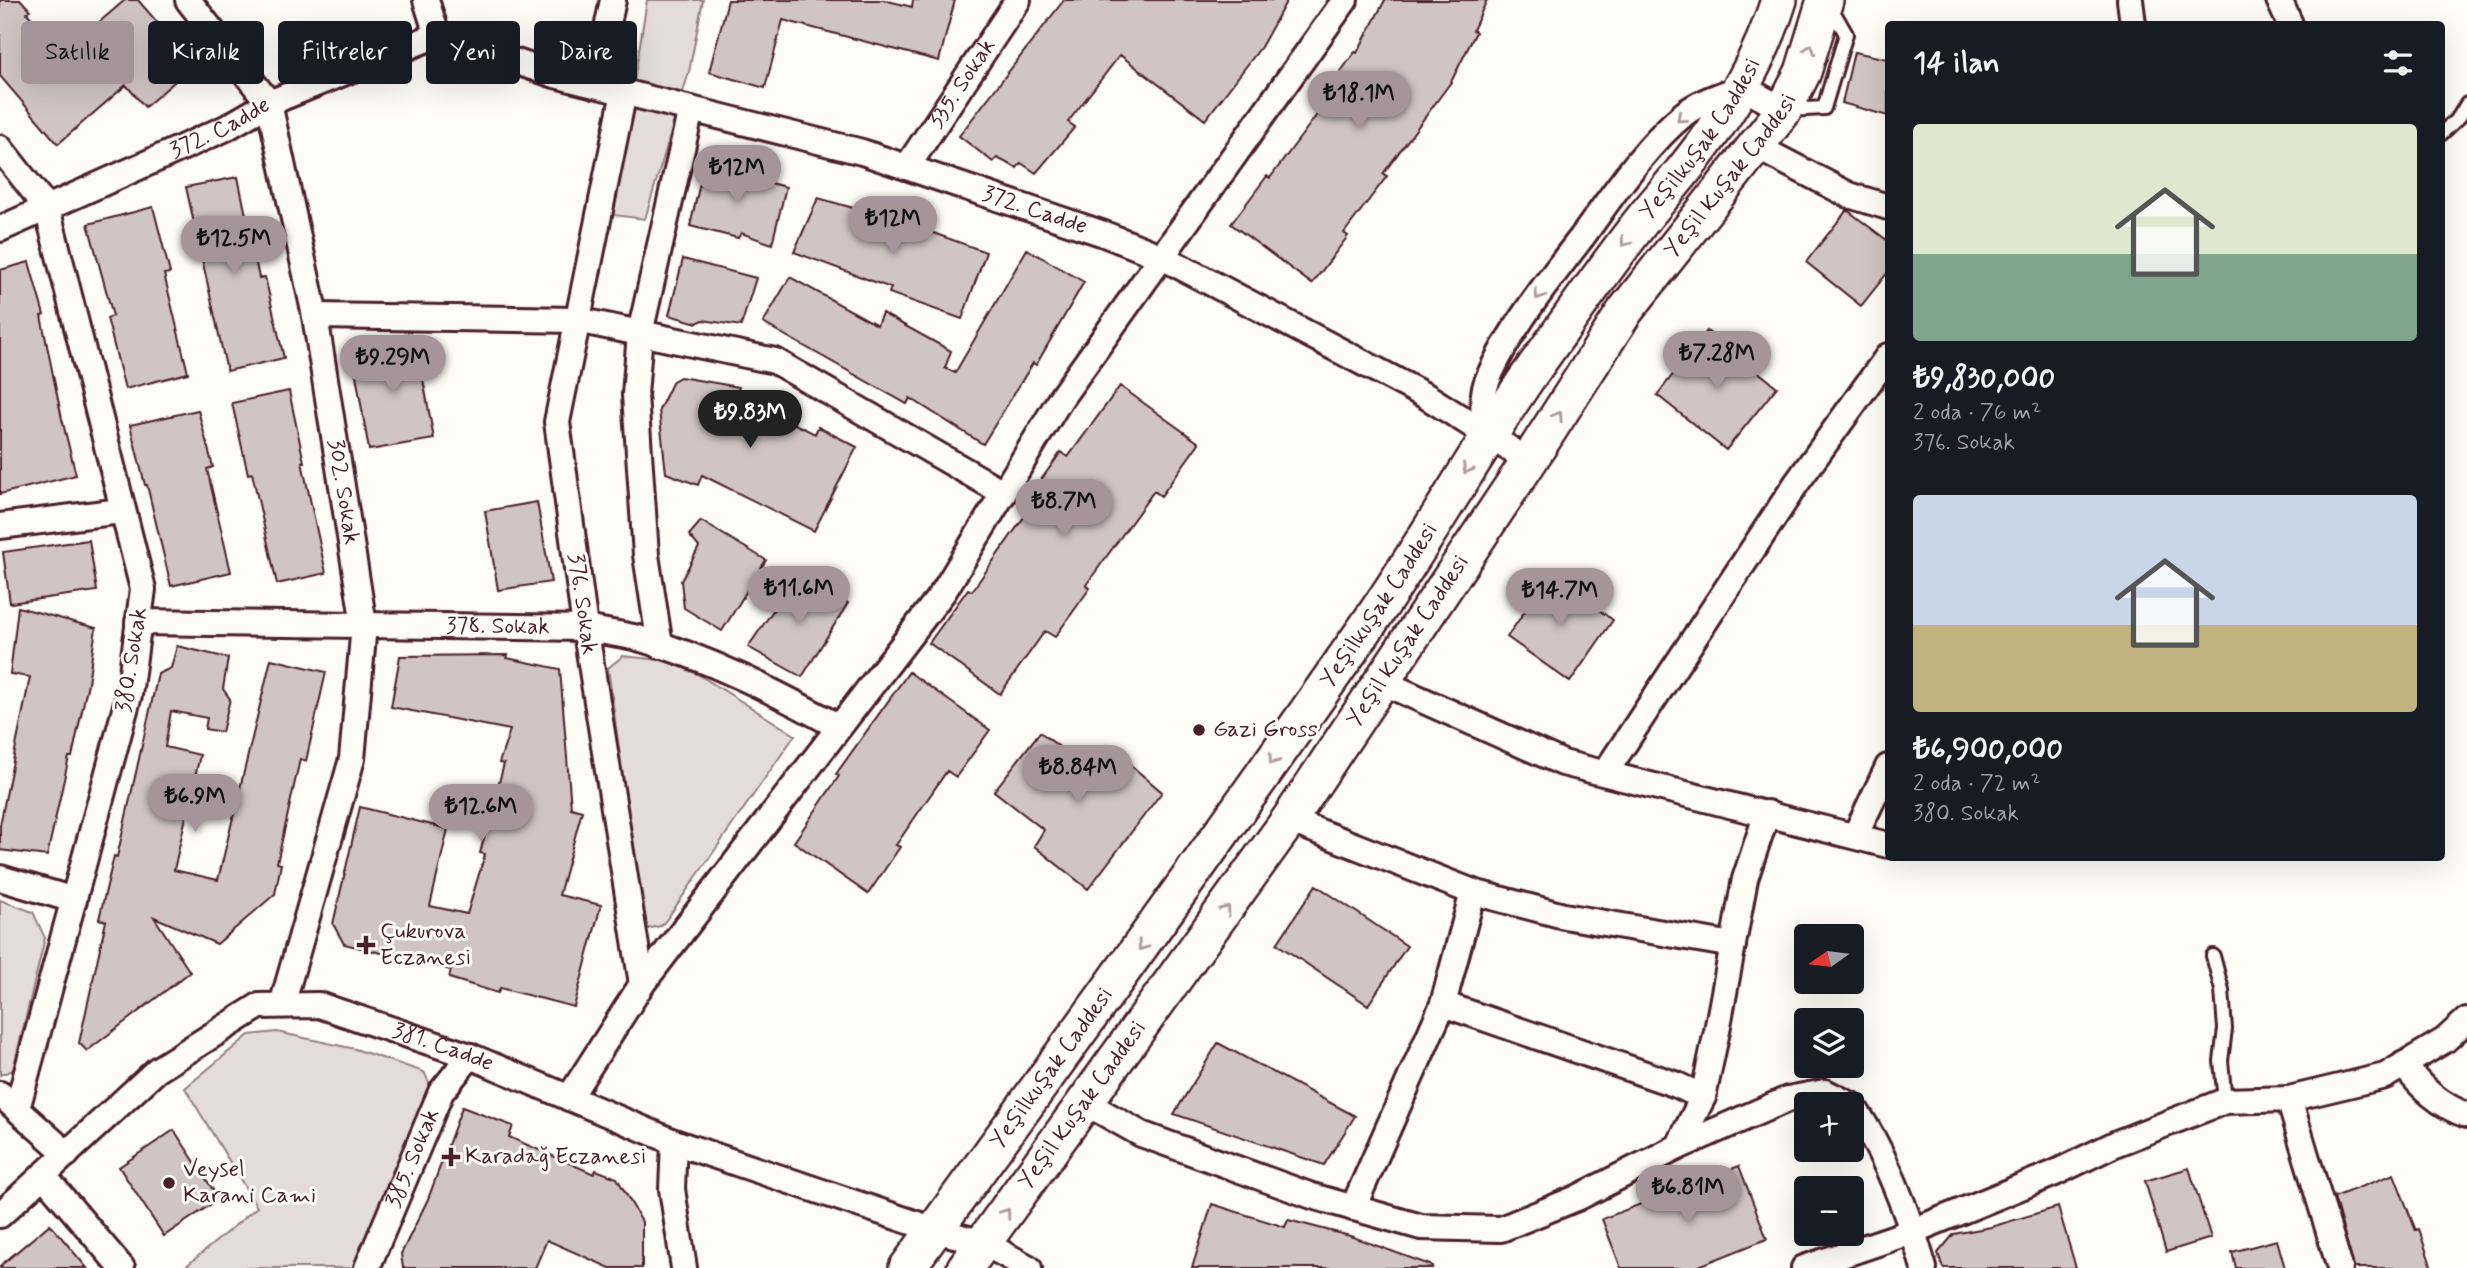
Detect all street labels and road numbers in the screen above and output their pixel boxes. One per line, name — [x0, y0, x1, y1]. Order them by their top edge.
street label: 335. Sokak — [922, 33, 1003, 135]
street label: Yeşilkuşak Caddesi — [1633, 53, 1769, 226]
street label: Yeşil Kuşak Caddesi — [1658, 88, 1805, 264]
street label: 372. Cadde — [165, 90, 276, 166]
street label: 372. Cadde — [978, 179, 1091, 242]
street label: 302. Sokak — [320, 437, 366, 547]
street label: Yeşilkuşak Caddesi — [1313, 517, 1446, 694]
street label: Yeşil Kuşak Caddesi — [1340, 549, 1477, 733]
street label: 376. Sokak — [560, 551, 604, 657]
street label: 380. Sokak — [109, 605, 155, 715]
street label: 378. Sokak — [446, 611, 550, 643]
street label: Yeşilkuşak Caddesi — [984, 981, 1121, 1155]
street label: Yeşil Kuşak Caddesi — [1012, 1015, 1154, 1196]
street label: 381. Cadde — [388, 1016, 498, 1079]
street label: 385. Sokak — [379, 1104, 447, 1213]

